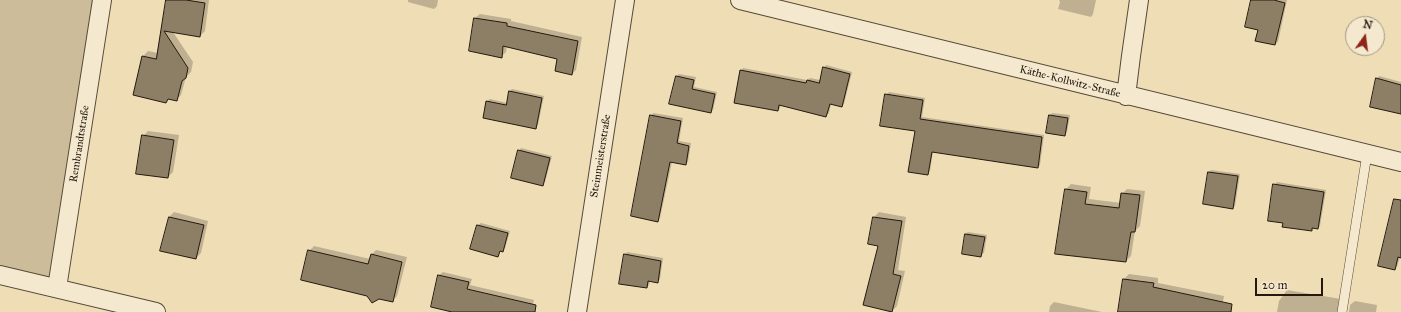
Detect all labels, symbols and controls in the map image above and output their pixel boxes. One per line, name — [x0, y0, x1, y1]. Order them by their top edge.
north arrow — [1345, 16, 1385, 56]
text: N — [1362, 17, 1374, 32]
street label: Käthe-Kollwitz-Straße — [1018, 63, 1122, 101]
street label: Rembrandtstraße — [67, 105, 93, 183]
street label: Steinmeisterstraße — [588, 113, 614, 199]
scale bar — [1257, 270, 1325, 296]
text: 20 m — [1262, 278, 1288, 292]

